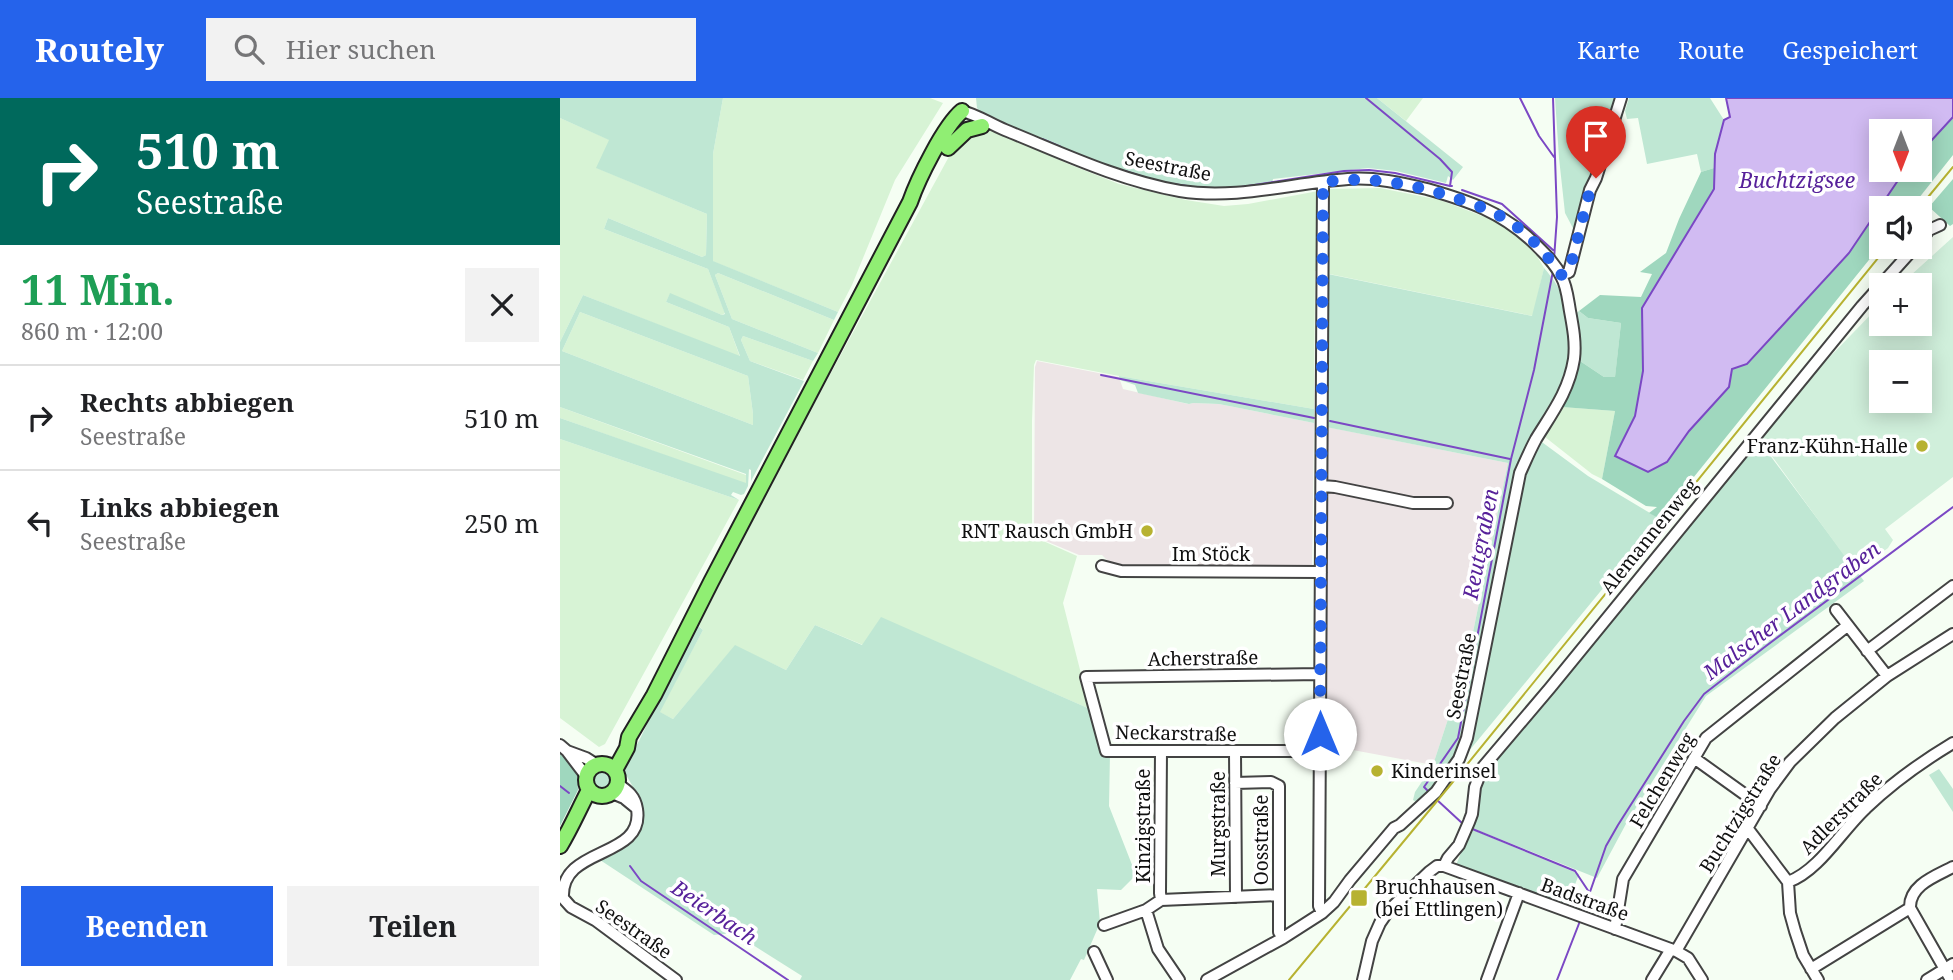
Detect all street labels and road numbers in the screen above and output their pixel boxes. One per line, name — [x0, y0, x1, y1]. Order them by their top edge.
street label: Seestraße — [1122, 145, 1214, 187]
street label: Alemannenweg — [1594, 473, 1704, 599]
street label: Im Stöck — [1172, 541, 1251, 567]
street label: Seestraße — [1440, 630, 1482, 722]
street label: Acherstraße — [1148, 644, 1258, 672]
street label: Neckarstraße — [1115, 719, 1237, 747]
street label: Felchenweg — [1623, 727, 1701, 833]
street label: Buchtzigstraße — [1693, 749, 1787, 877]
street label: Adlerstraße — [1794, 766, 1888, 860]
street label: Kinzigstraße — [1130, 769, 1156, 883]
street label: Murgstraße — [1205, 771, 1231, 877]
street label: Oosstraße — [1248, 795, 1274, 885]
street label: Badstraße — [1537, 871, 1633, 927]
street label: Seestraße — [591, 893, 677, 965]

